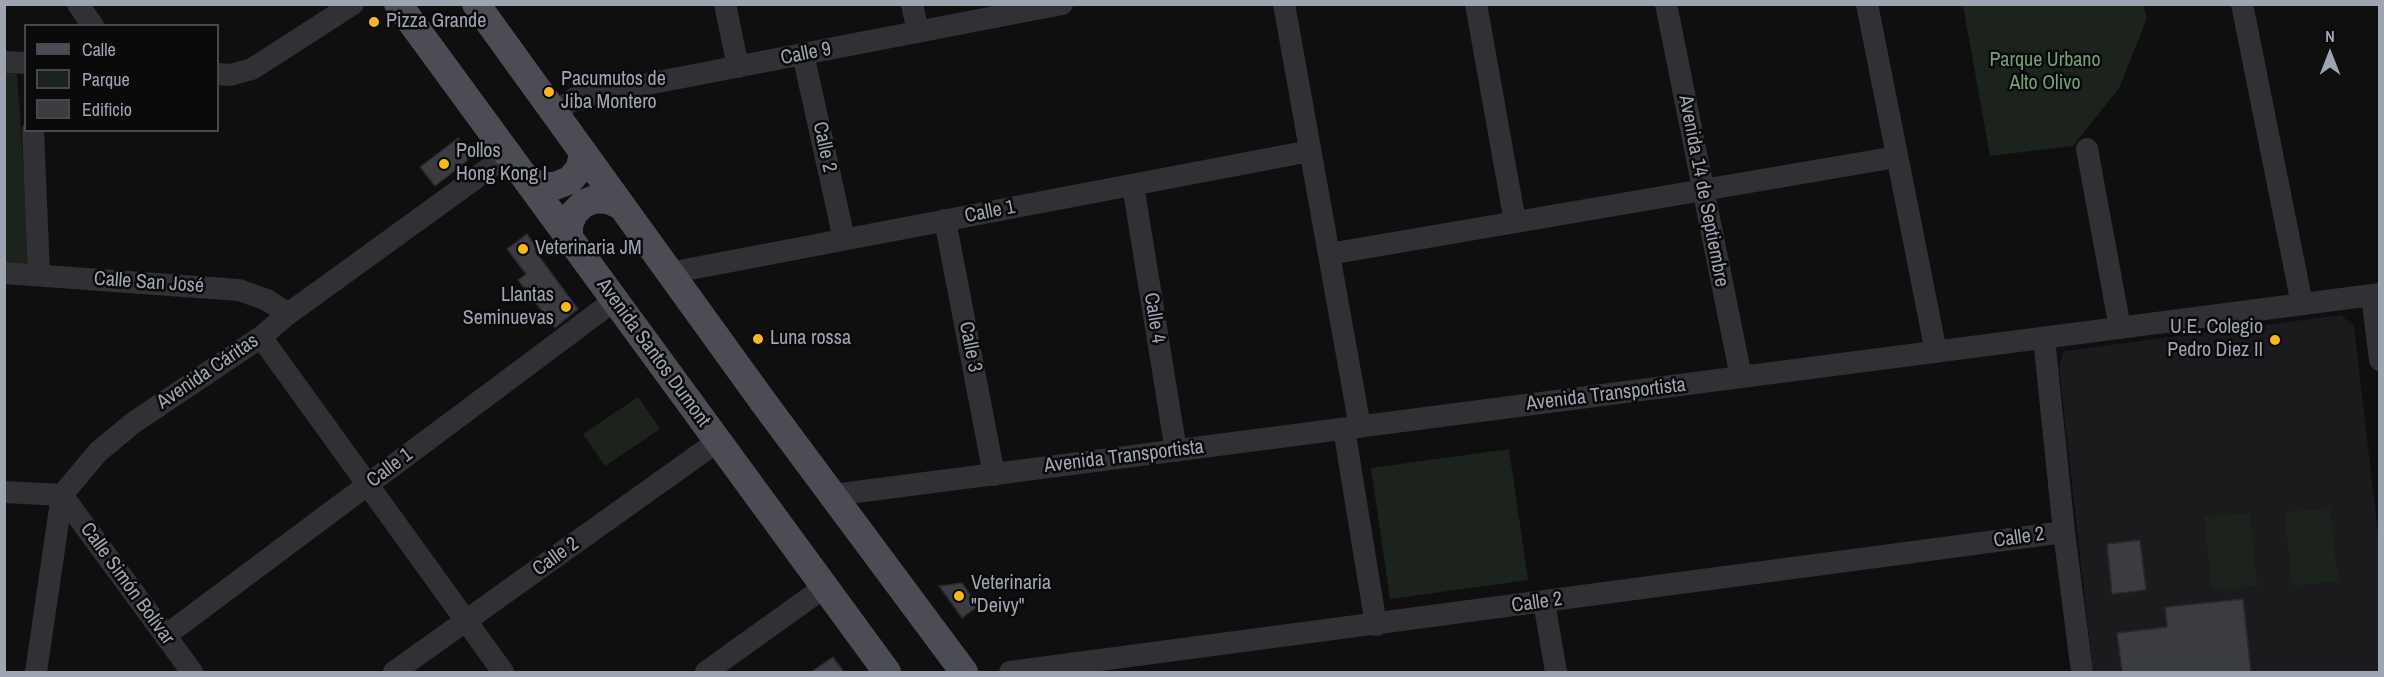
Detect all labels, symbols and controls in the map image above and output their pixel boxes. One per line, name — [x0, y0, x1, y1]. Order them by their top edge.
place label: Pizza Grande — [386, 10, 486, 34]
marker: Pizza Grande — [367, 15, 381, 29]
legend — [24, 24, 219, 132]
north arrow — [2300, 24, 2360, 84]
text: N — [2325, 25, 2335, 47]
text: Calle — [82, 37, 116, 62]
street label: Calle 9 — [779, 37, 833, 71]
park label: Parque Urbano Alto Olivo — [1989, 49, 2101, 96]
text: Parque — [82, 67, 130, 92]
place label: Pacumutos de Jiba Montero — [561, 68, 666, 115]
marker: Pacumutos de Jiba Montero — [542, 85, 556, 99]
street label: Avenida 14 de Septiembre — [1673, 93, 1733, 289]
text: Edificio — [82, 97, 132, 122]
street label: Calle 2 — [807, 120, 841, 174]
place label: Pollos Hong Kong I — [456, 140, 547, 187]
marker: Pollos Hong Kong I — [437, 157, 451, 171]
street label: Calle 1 — [963, 195, 1017, 229]
place label: Veterinaria JM — [535, 237, 642, 261]
marker: Veterinaria JM — [516, 242, 530, 256]
street label: Calle San José — [93, 267, 205, 299]
street label: Avenida Santos Dumont — [591, 274, 715, 432]
place label: Llantas Seminuevas — [463, 284, 554, 331]
street label: Calle 4 — [1138, 291, 1170, 345]
marker: Llantas Seminuevas — [559, 300, 573, 314]
place label: U.E. Colegio Pedro Diez II — [2167, 316, 2263, 363]
street label: Calle 3 — [953, 320, 987, 374]
place label: Luna rossa — [770, 327, 851, 351]
street label: Avenida Cáritas — [153, 329, 263, 415]
marker: Luna rossa — [751, 332, 765, 346]
marker: U.E. Colegio Pedro Diez II — [2268, 333, 2282, 347]
street label: Avenida Transportista — [1525, 373, 1687, 417]
street label: Avenida Transportista — [1043, 435, 1205, 479]
street label: Calle 1 — [362, 443, 418, 493]
street label: Calle Simón Bolívar — [75, 518, 179, 650]
street label: Calle 2 — [1992, 523, 2046, 553]
street label: Calle 2 — [528, 532, 584, 582]
place label: Veterinaria "Deivy" — [971, 572, 1051, 619]
street label: Calle 2 — [1510, 588, 1564, 618]
marker: Veterinaria "Deivy" — [952, 589, 966, 603]

